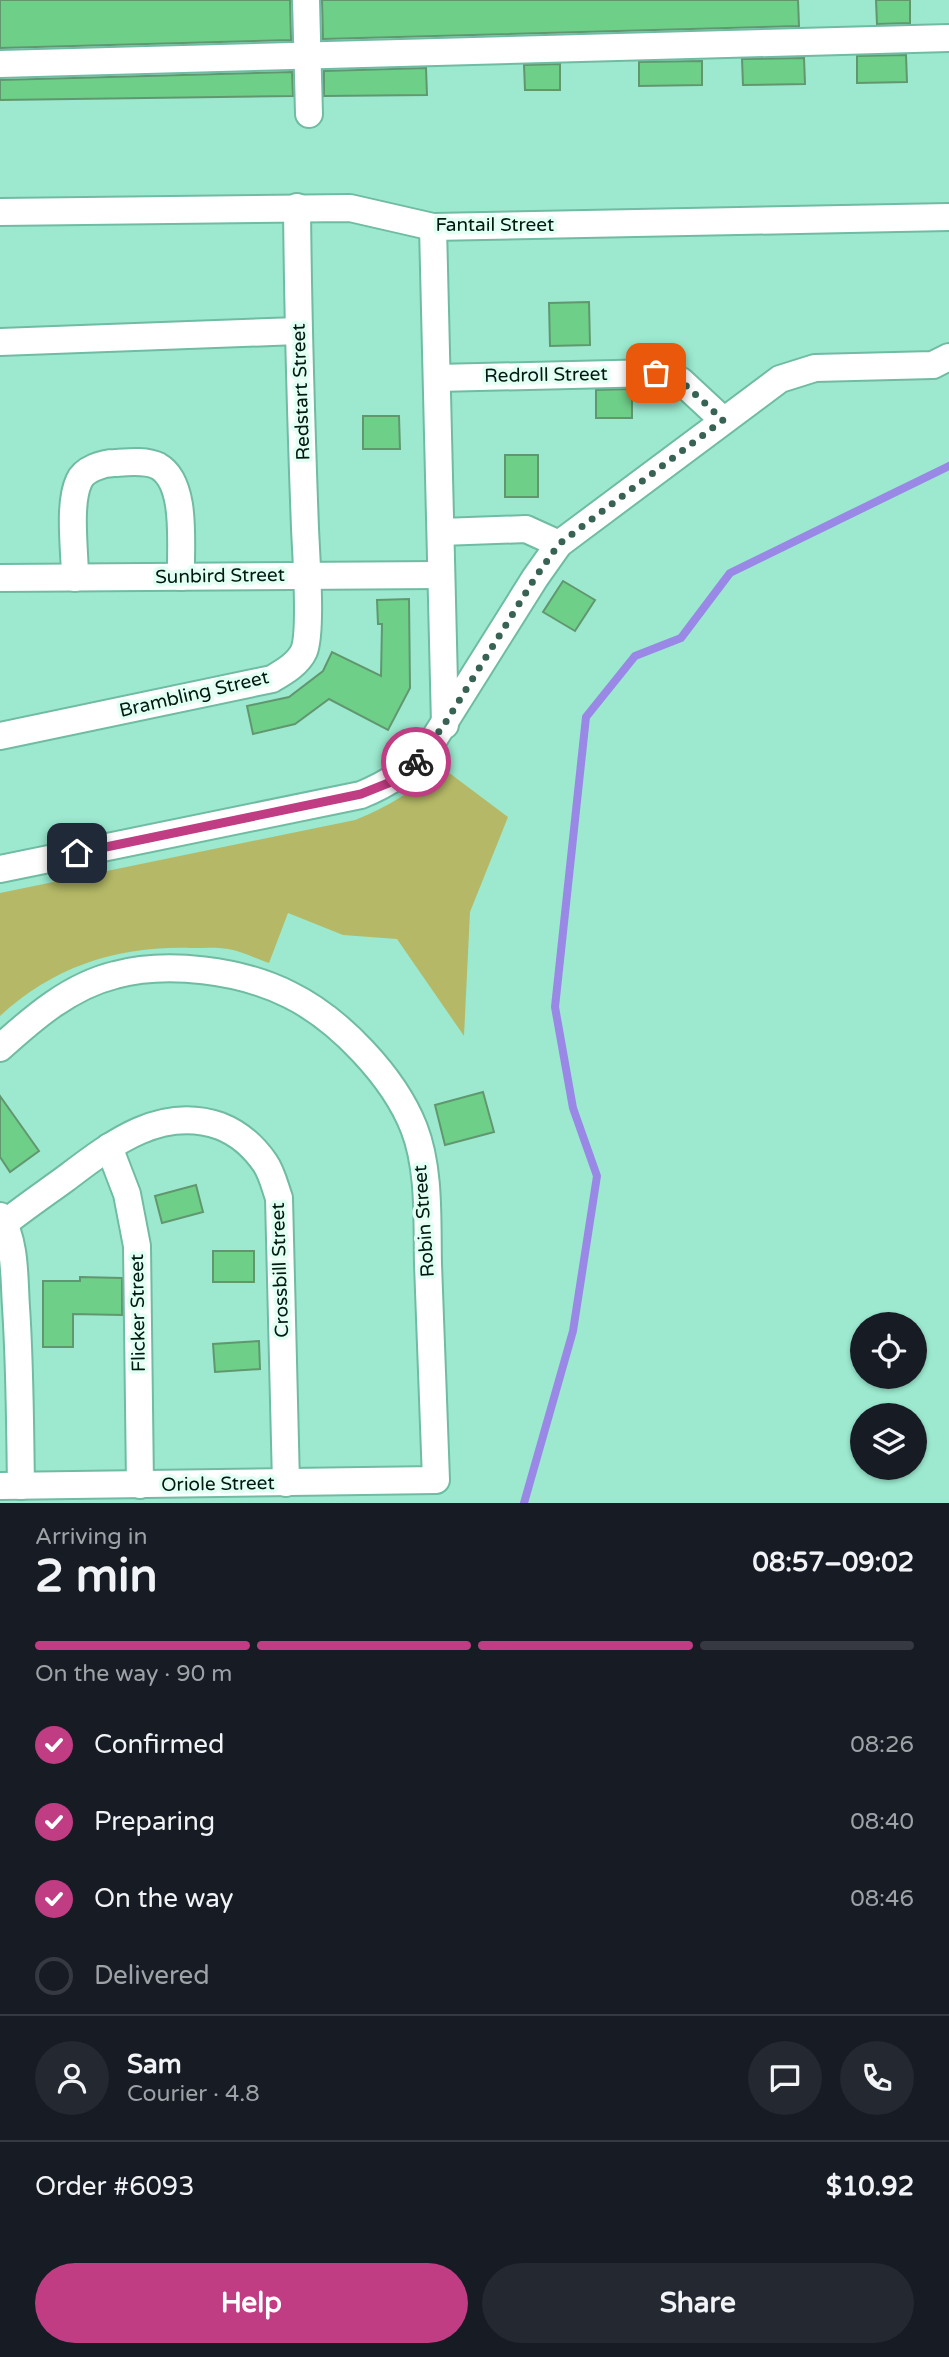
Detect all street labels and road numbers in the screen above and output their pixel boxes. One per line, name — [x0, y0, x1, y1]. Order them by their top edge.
street label: Fantail Street — [436, 214, 554, 236]
street label: Redstart Street — [288, 323, 314, 461]
street label: Redroll Street — [484, 363, 608, 387]
street label: Sunbird Street — [155, 564, 285, 588]
street label: Brambling Street — [117, 666, 271, 722]
street label: Robin Street — [409, 1164, 439, 1278]
street label: Crossbill Street — [267, 1202, 293, 1338]
street label: Flicker Street — [126, 1254, 150, 1372]
street label: Oriole Street — [161, 1472, 275, 1496]

